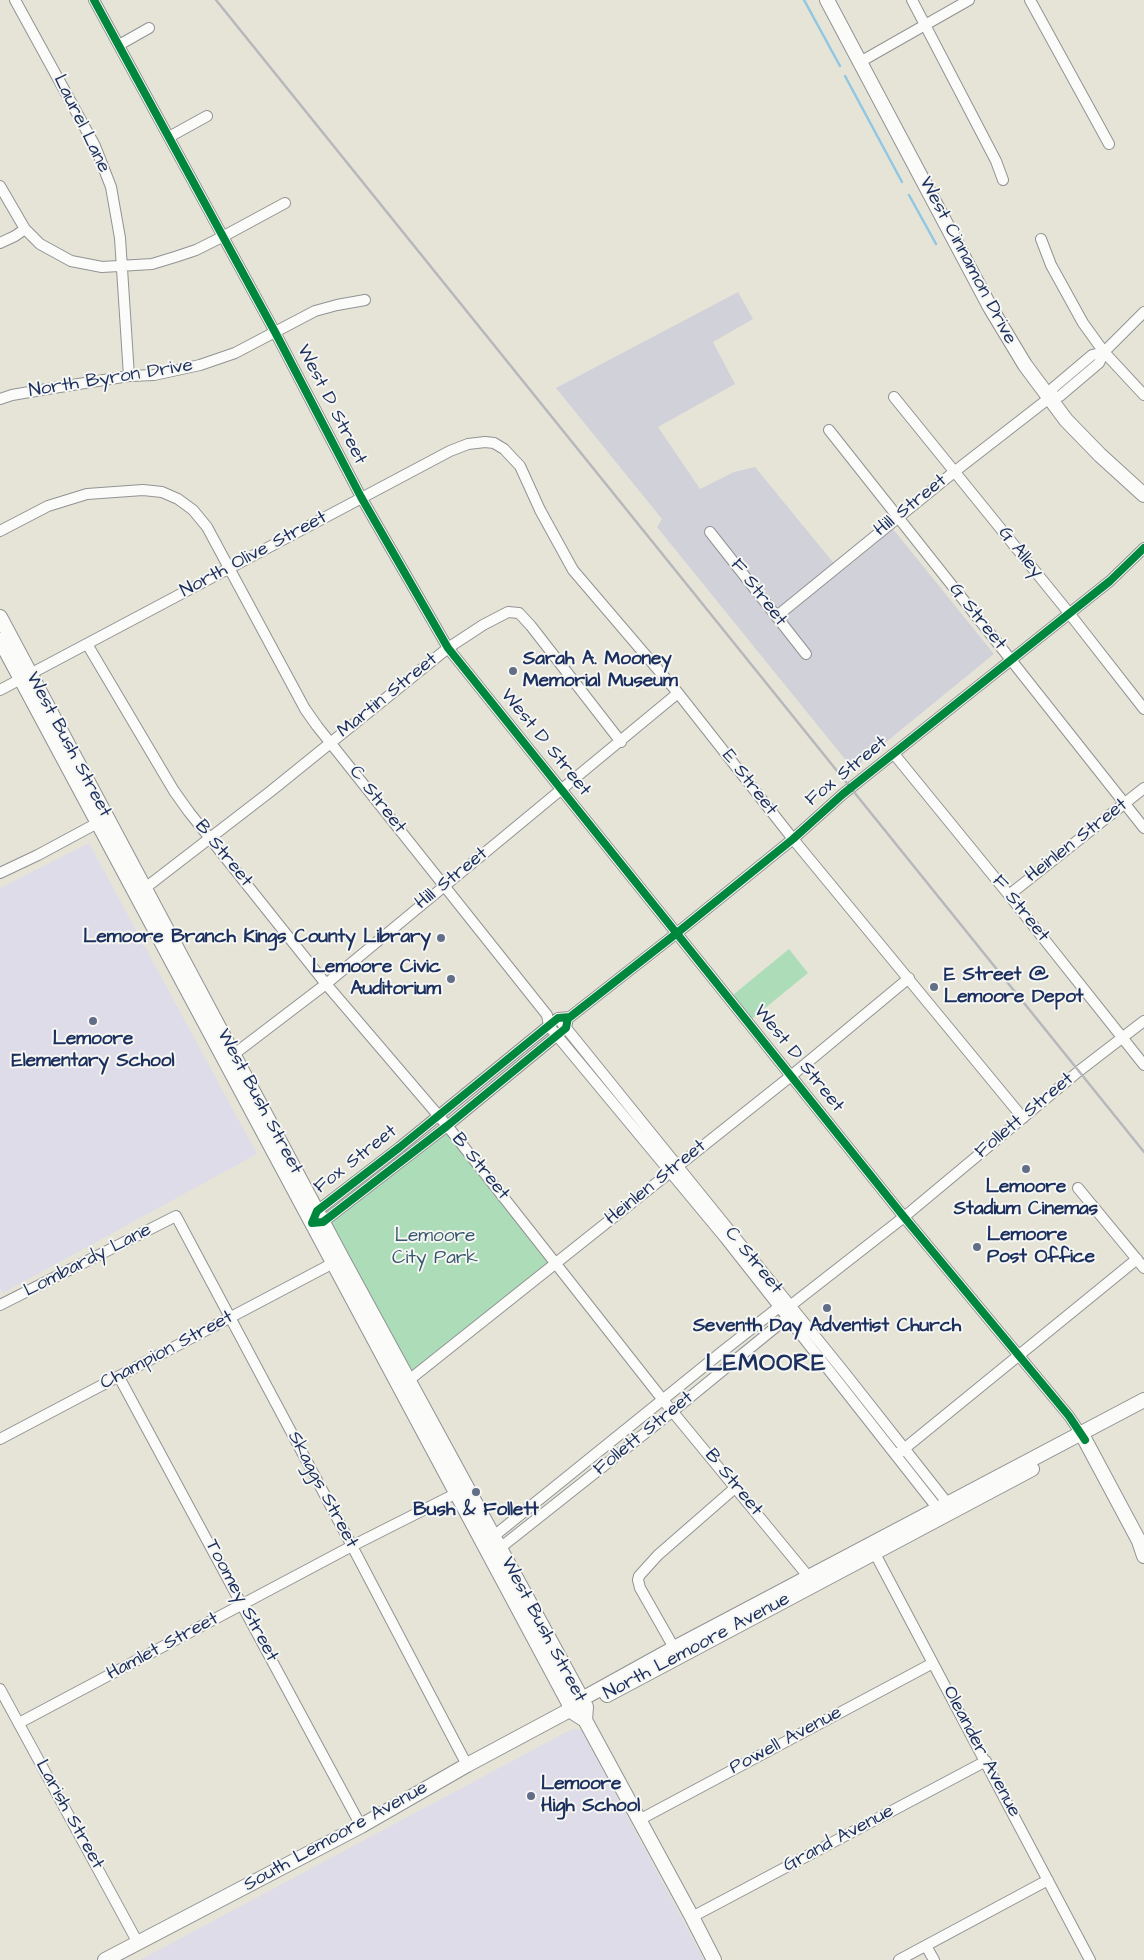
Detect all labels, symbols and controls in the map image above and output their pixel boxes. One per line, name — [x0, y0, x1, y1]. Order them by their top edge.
street label: Laurel Lane — [47, 71, 115, 177]
street label: West Cinnamon Drive — [913, 173, 1021, 349]
street label: West D Street — [291, 341, 371, 469]
street label: North Byron Drive — [27, 355, 195, 403]
street label: Hill Street — [870, 470, 952, 542]
street label: North Olive Street — [177, 507, 331, 603]
street label: G Alley — [992, 523, 1048, 583]
street label: F Street — [725, 555, 791, 631]
street label: G Street — [943, 579, 1011, 655]
street label: Martin Street — [333, 649, 443, 743]
place label: Sarah A. Mooney Memorial Museum — [523, 649, 678, 693]
marker: Sarah A. Mooney Memorial Museum — [507, 665, 519, 677]
street label: West Bush Street — [20, 668, 116, 822]
street label: West D Street — [495, 685, 595, 801]
street label: Fox Street — [801, 732, 893, 812]
street label: E Street — [716, 745, 782, 821]
street label: C Street — [343, 762, 411, 838]
street label: Heinlen Street — [1021, 794, 1133, 888]
street label: B Street — [189, 816, 257, 892]
street label: Hill Street — [411, 843, 493, 915]
street label: F Street — [986, 871, 1054, 947]
place label: Lemoore Branch Kings County Library — [83, 927, 431, 949]
marker: Lemoore Branch Kings County Library — [435, 932, 447, 944]
place label: Lemoore Civic Auditorium — [312, 957, 441, 1001]
place label: E Street @ Lemoore Depot — [944, 965, 1084, 1009]
marker: Lemoore Civic Auditorium — [445, 973, 457, 985]
marker: E Street @ Lemoore Depot — [928, 981, 940, 993]
street label: West D Street — [748, 1001, 848, 1117]
marker: Lemoore Elementary School — [87, 1015, 99, 1027]
street label: West Bush Street — [211, 1025, 307, 1179]
place label: Lemoore Elementary School — [12, 1029, 174, 1073]
street label: Follett Street — [971, 1068, 1079, 1164]
street label: Fox Street — [310, 1121, 402, 1199]
street label: B Street — [446, 1129, 514, 1205]
street label: Heinlen Street — [601, 1135, 711, 1231]
marker: Lemoore Stadium Cinemas — [1020, 1163, 1032, 1175]
place label: Lemoore Stadium Cinemas — [954, 1177, 1098, 1221]
street label: Lombardy Lane — [21, 1219, 155, 1303]
street label: C Street — [719, 1223, 787, 1299]
place label: Lemoore Post Office — [987, 1225, 1095, 1269]
park label: Lemoore City Park — [392, 1226, 478, 1270]
marker: Lemoore Post Office — [971, 1241, 983, 1253]
marker: Seventh Day Adventist Church — [821, 1302, 833, 1314]
street label: Champion Street — [97, 1306, 237, 1396]
place label: Seventh Day Adventist Church — [693, 1316, 961, 1338]
district label: LEMOORE — [705, 1351, 827, 1379]
street label: Follett Street — [590, 1387, 698, 1481]
street label: Skaggs Street — [282, 1428, 362, 1552]
street label: B Street — [699, 1445, 767, 1521]
marker: Bush & Follett — [470, 1486, 482, 1498]
place label: Bush & Follett — [413, 1500, 539, 1522]
street label: Toomey Street — [199, 1536, 283, 1666]
street label: West Bush Street — [495, 1553, 591, 1707]
street label: North Lemoore Avenue — [600, 1588, 794, 1706]
street label: Hamlet Street — [103, 1608, 223, 1686]
street label: Oleander Avenue — [937, 1683, 1025, 1821]
street label: Powell Avenue — [726, 1702, 846, 1780]
street label: Larish Street — [30, 1756, 108, 1874]
place label: Lemoore High School — [541, 1774, 640, 1818]
street label: South Lemoore Avenue — [240, 1777, 432, 1897]
marker: Lemoore High School — [525, 1790, 537, 1802]
street label: Grand Avenue — [780, 1800, 898, 1878]

